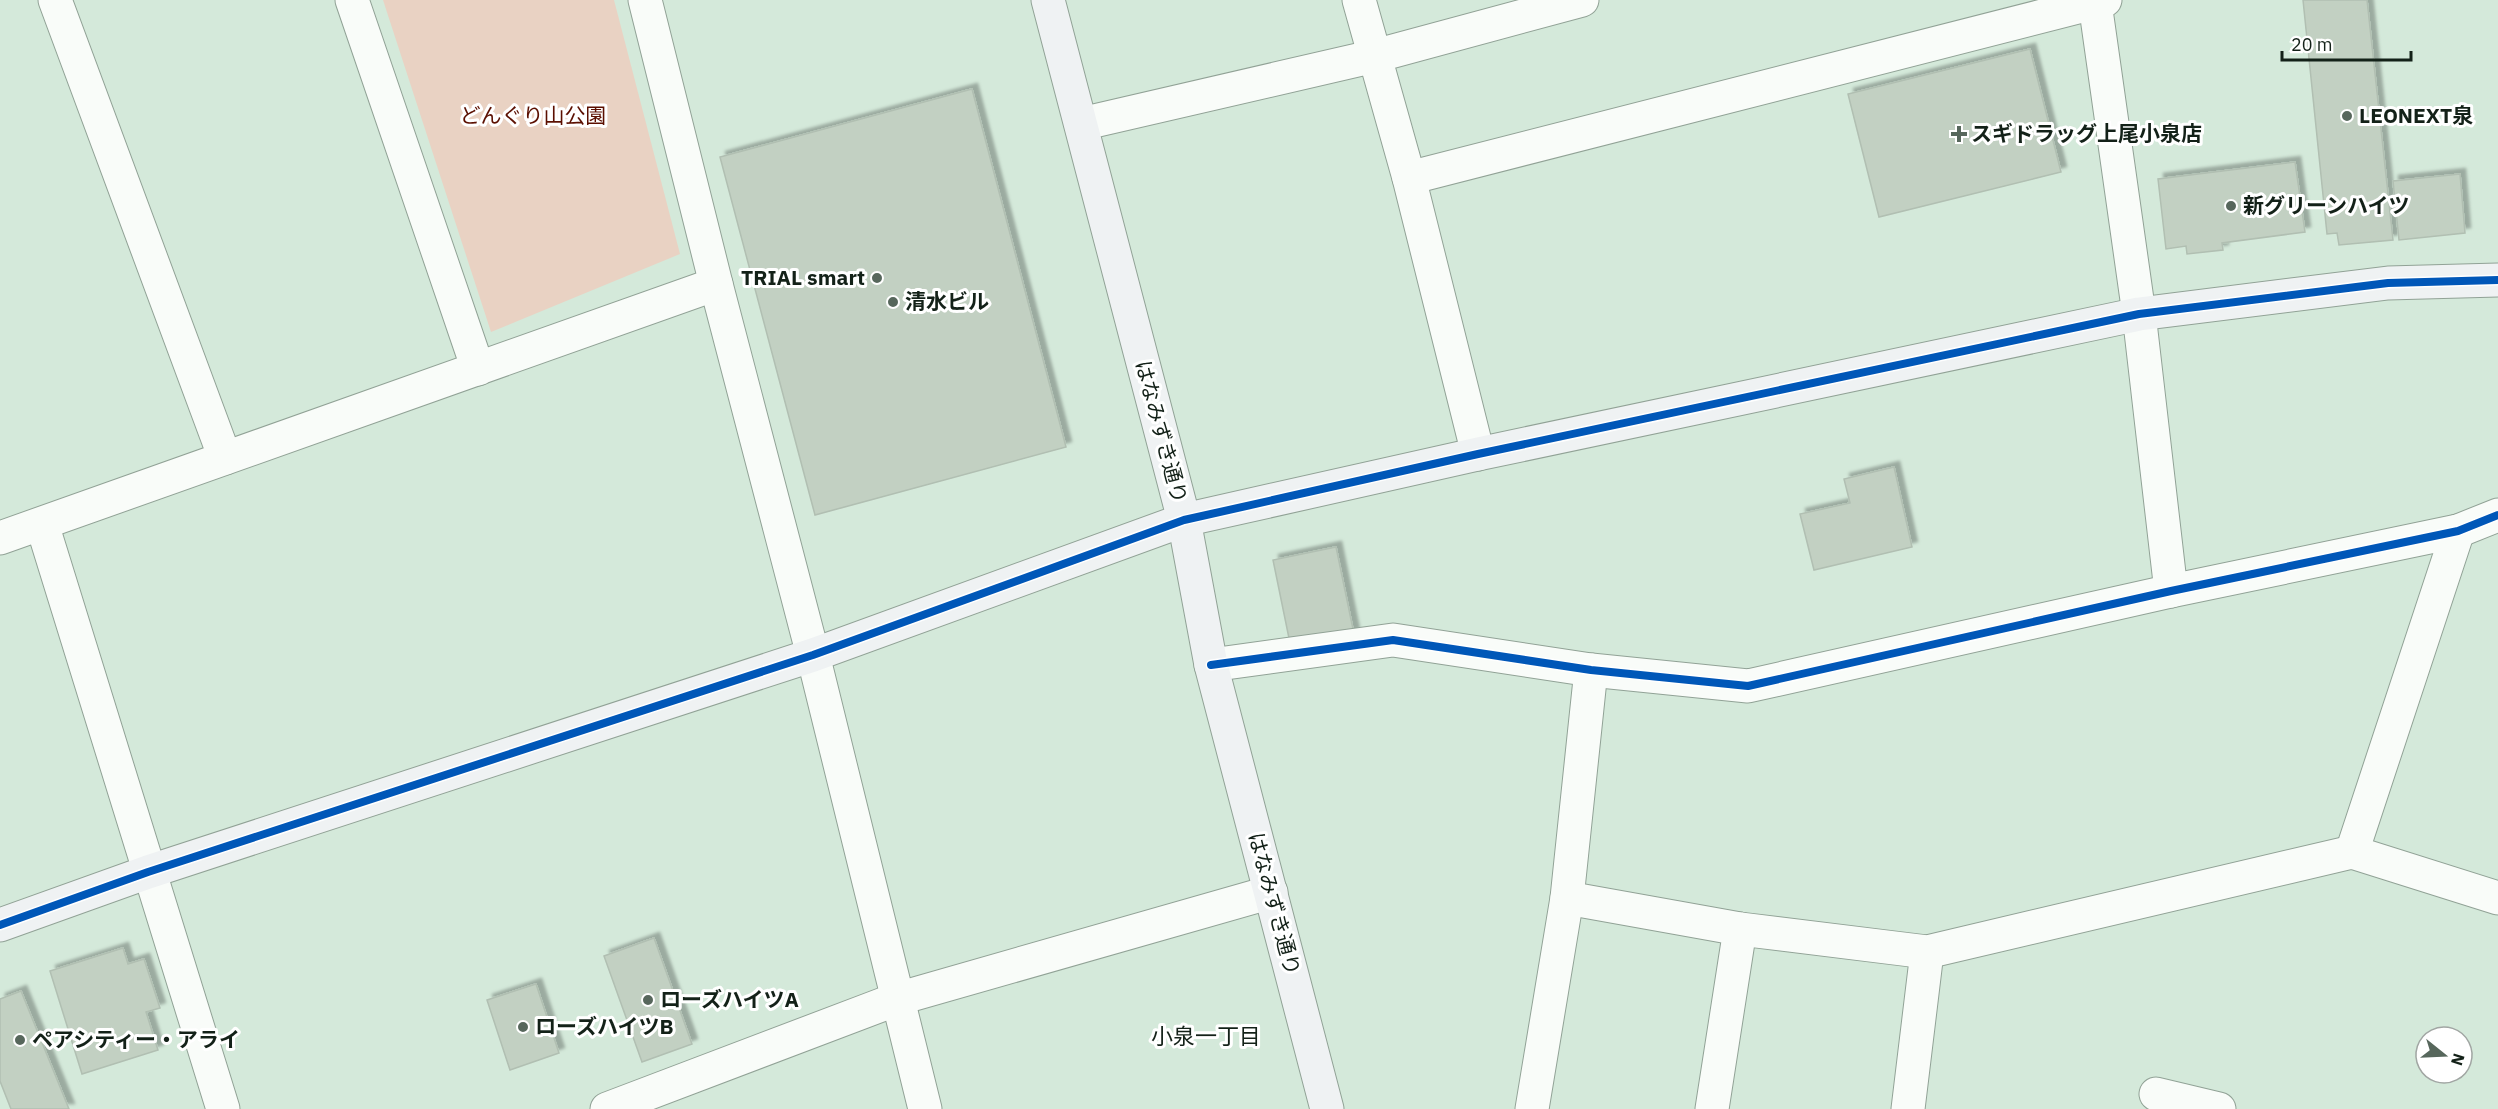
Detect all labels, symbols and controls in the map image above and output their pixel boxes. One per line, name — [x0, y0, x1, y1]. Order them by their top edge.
scale bar — [2282, 24, 2411, 62]
text: 20 m — [2291, 33, 2333, 56]
park label: どんぐり山公園 — [460, 101, 607, 129]
place label: LEONEXT泉 — [2359, 101, 2473, 129]
marker: LEONEXT泉 — [2340, 109, 2354, 123]
place label: スギドラッグ上尾小泉店 — [1971, 119, 2202, 147]
marker: スギドラッグ上尾小泉店 — [1952, 127, 1966, 141]
place label: 新グリーンハイツ — [2243, 191, 2410, 219]
marker: 新グリーンハイツ — [2224, 199, 2238, 213]
place label: TRIAL smart — [741, 263, 865, 291]
marker: TRIAL smart — [870, 271, 884, 285]
place label: 清水ビル — [905, 287, 989, 315]
marker: 清水ビル — [886, 295, 900, 309]
street label: はなみずき通り — [1129, 357, 1195, 506]
street label: はなみずき通り — [1242, 829, 1308, 978]
place label: ローズハイツA — [660, 985, 799, 1013]
marker: ローズハイツA — [641, 993, 655, 1007]
place label: ローズハイツB — [535, 1012, 674, 1040]
marker: ローズハイツB — [516, 1020, 530, 1034]
district label: 小泉一丁目 — [1151, 1021, 1261, 1050]
place label: ペアシティー・アライ — [32, 1025, 240, 1053]
north arrow — [2414, 1025, 2474, 1085]
marker: ペアシティー・アライ — [13, 1033, 27, 1047]
text: N — [2447, 1051, 2470, 1068]

